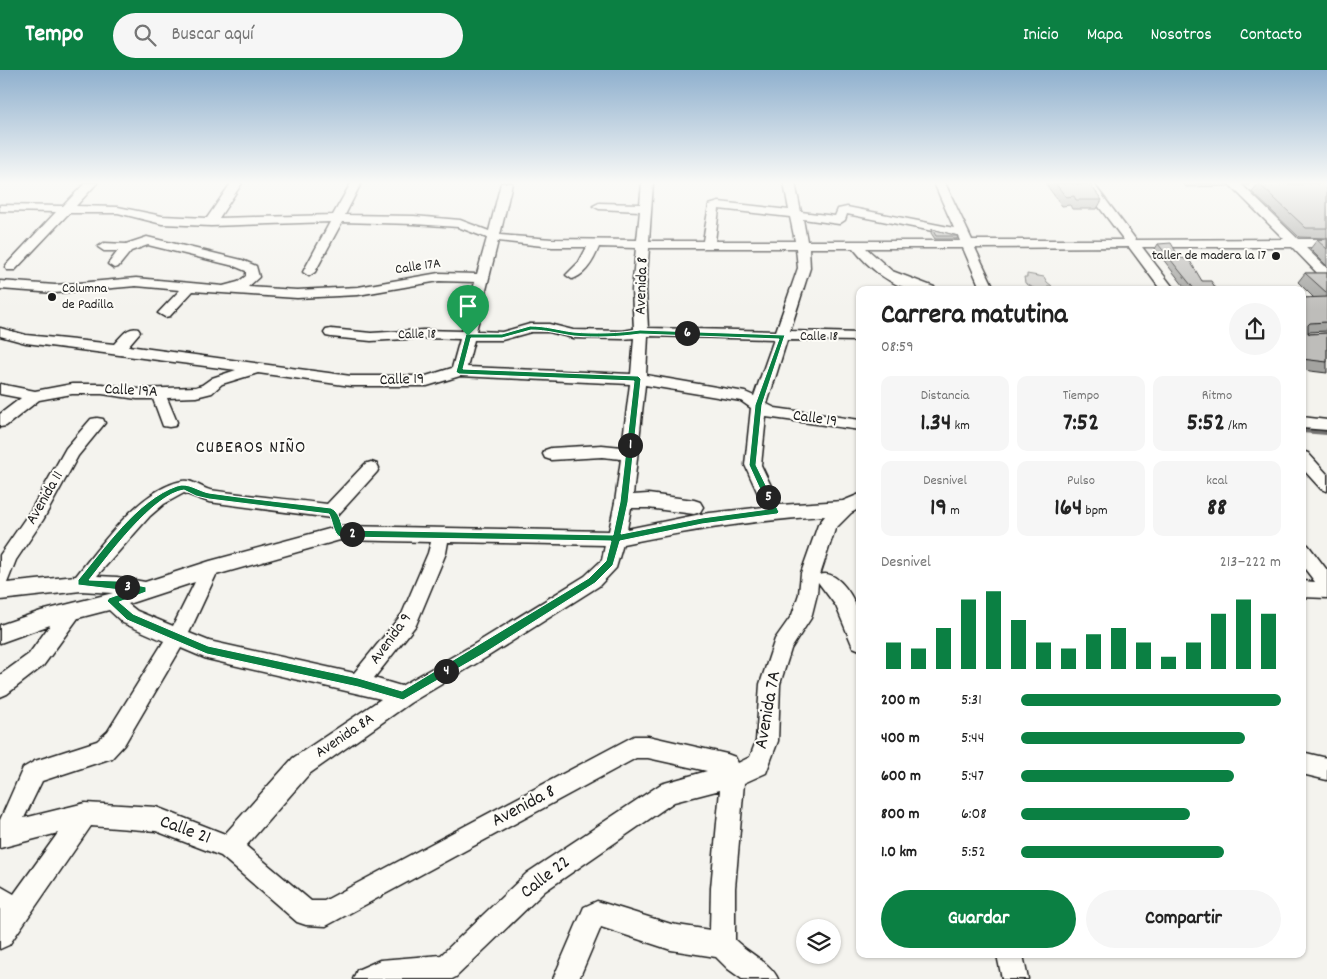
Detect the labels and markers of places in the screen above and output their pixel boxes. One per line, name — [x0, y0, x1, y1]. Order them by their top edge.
place label: taller de madera la 17 — [1152, 246, 1266, 266]
marker: taller de madera la 17 — [1270, 250, 1282, 262]
place label: Columna de Padilla — [62, 279, 114, 315]
pin — [447, 285, 489, 336]
marker: Columna de Padilla — [46, 291, 58, 303]
pin: 6 — [674, 320, 700, 346]
pin: 1 — [618, 432, 642, 458]
pin: 5 — [756, 484, 780, 510]
pin: 2 — [340, 522, 364, 546]
pin: 3 — [114, 574, 140, 600]
pin: 4 — [434, 658, 458, 684]

